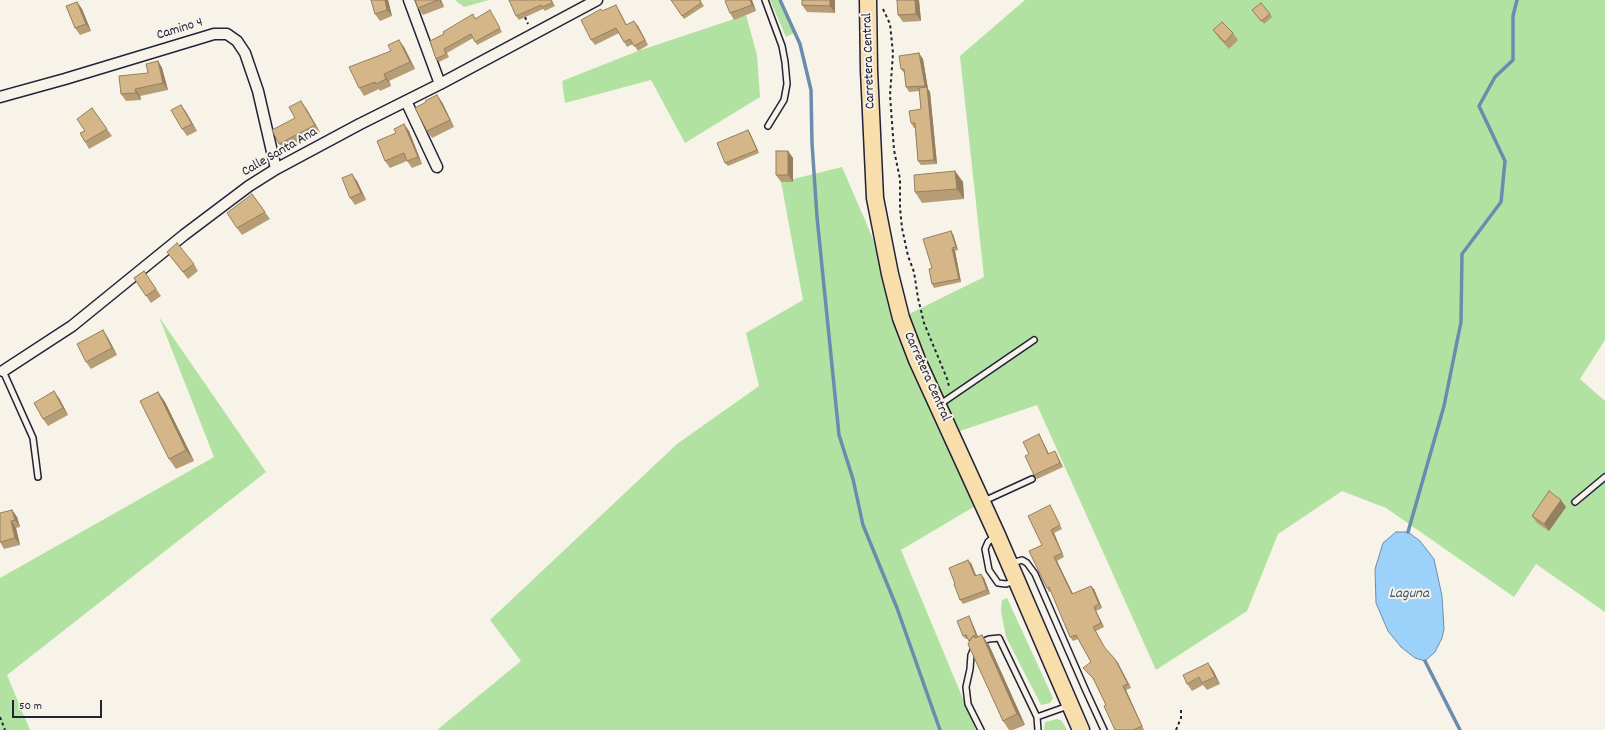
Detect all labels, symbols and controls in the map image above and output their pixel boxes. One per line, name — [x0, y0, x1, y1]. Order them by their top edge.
street label: Carretera Central — [860, 13, 880, 109]
street label: Camino 4 — [155, 15, 205, 45]
street label: Calle Santa Ana — [239, 125, 321, 181]
street label: Carretera Central — [899, 330, 953, 424]
water label: Laguna — [1389, 586, 1429, 604]
scale bar — [14, 692, 104, 718]
text: 50 m — [19, 698, 42, 715]

